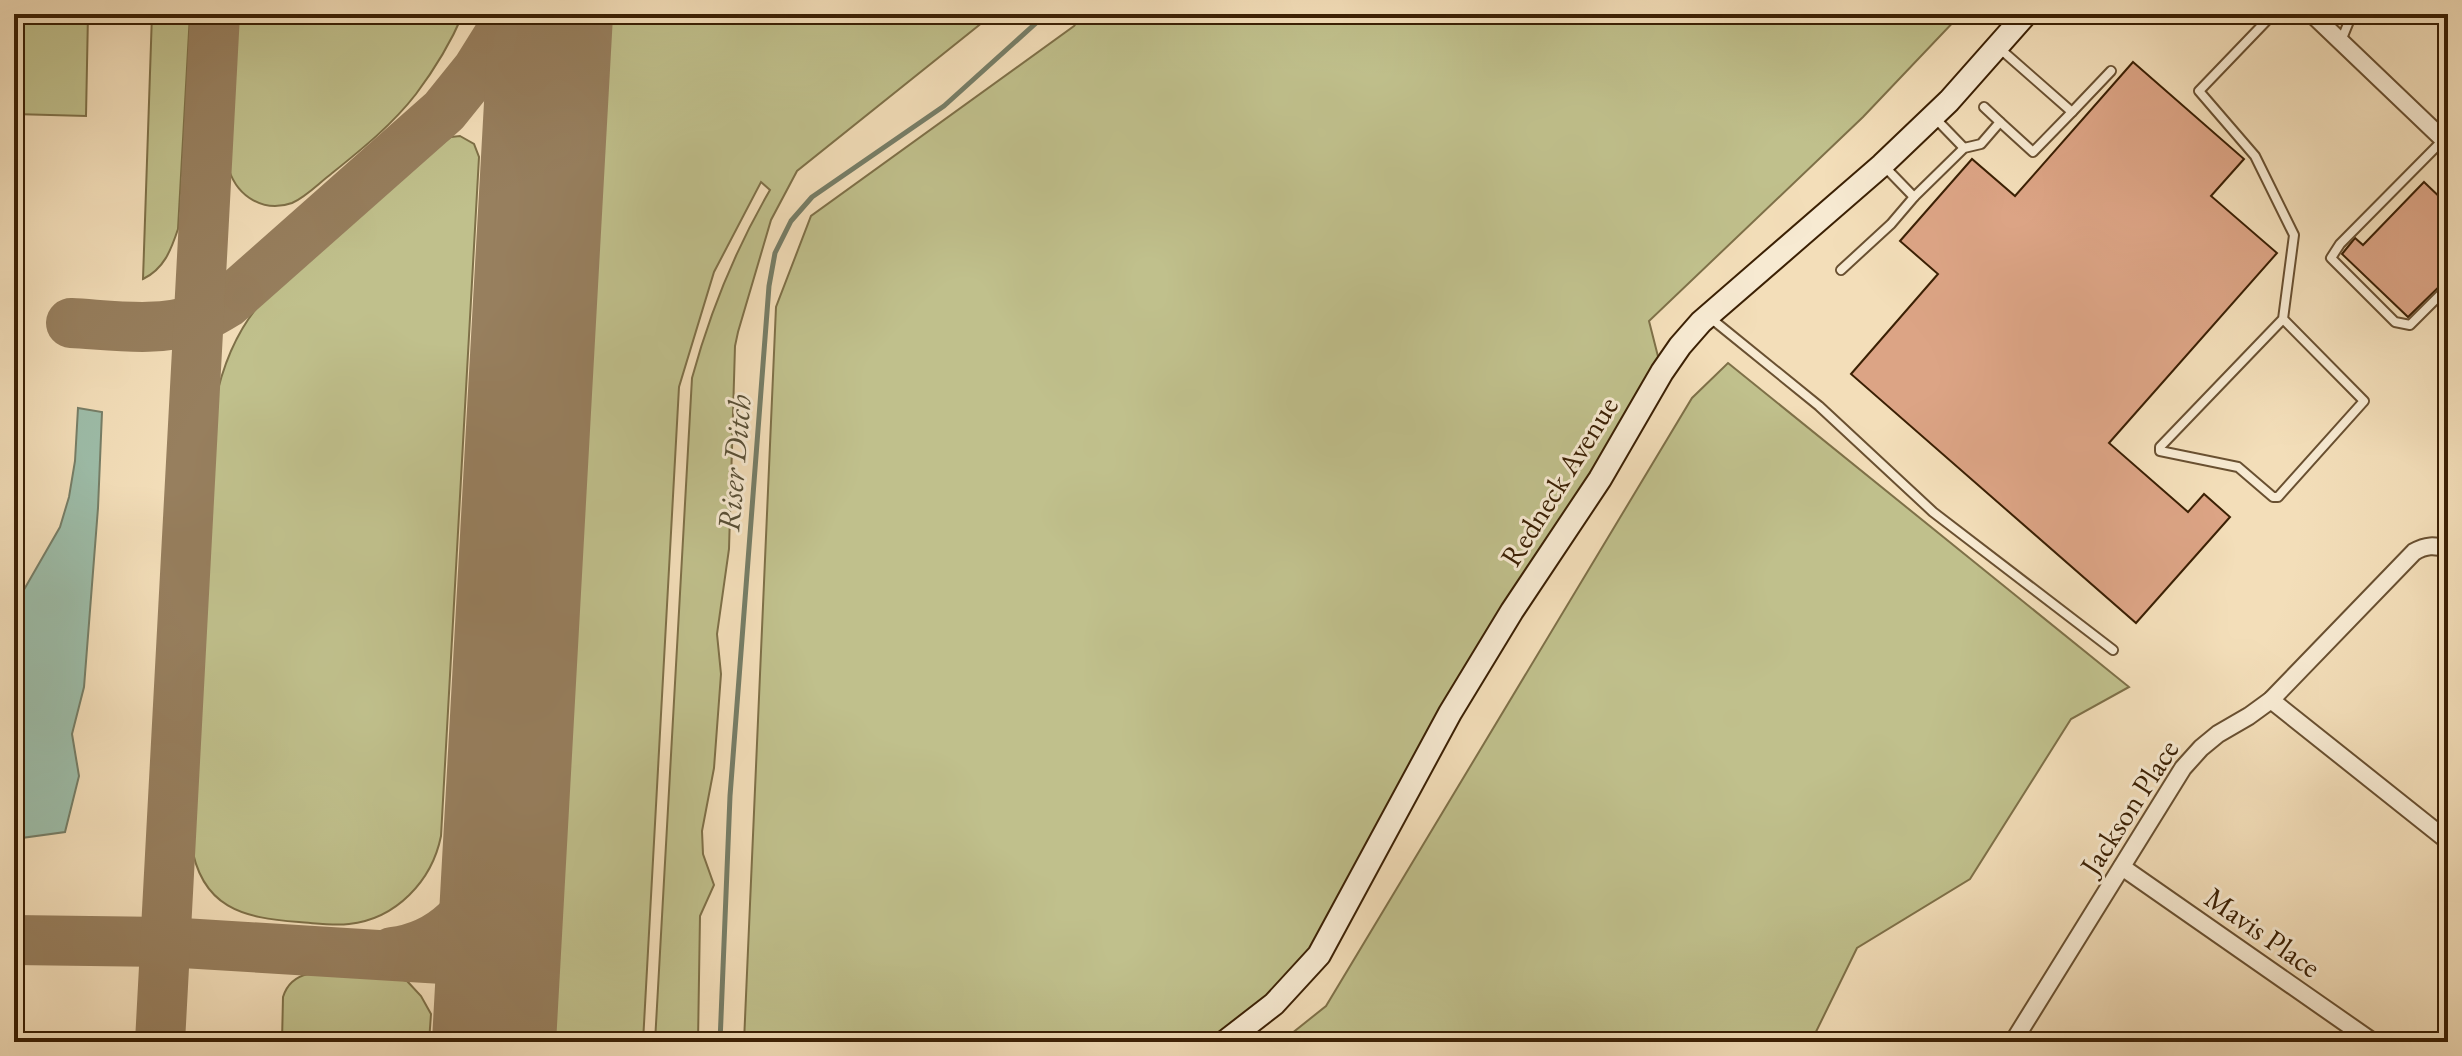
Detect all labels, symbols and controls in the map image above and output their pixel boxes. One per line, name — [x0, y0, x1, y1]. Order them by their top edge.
street label: Redneck Avenue — [1491, 389, 1627, 573]
water label: Riser Ditch — [707, 392, 761, 533]
street label: Jackson Place — [2069, 732, 2187, 885]
street label: Mavis Place — [2197, 878, 2329, 986]

